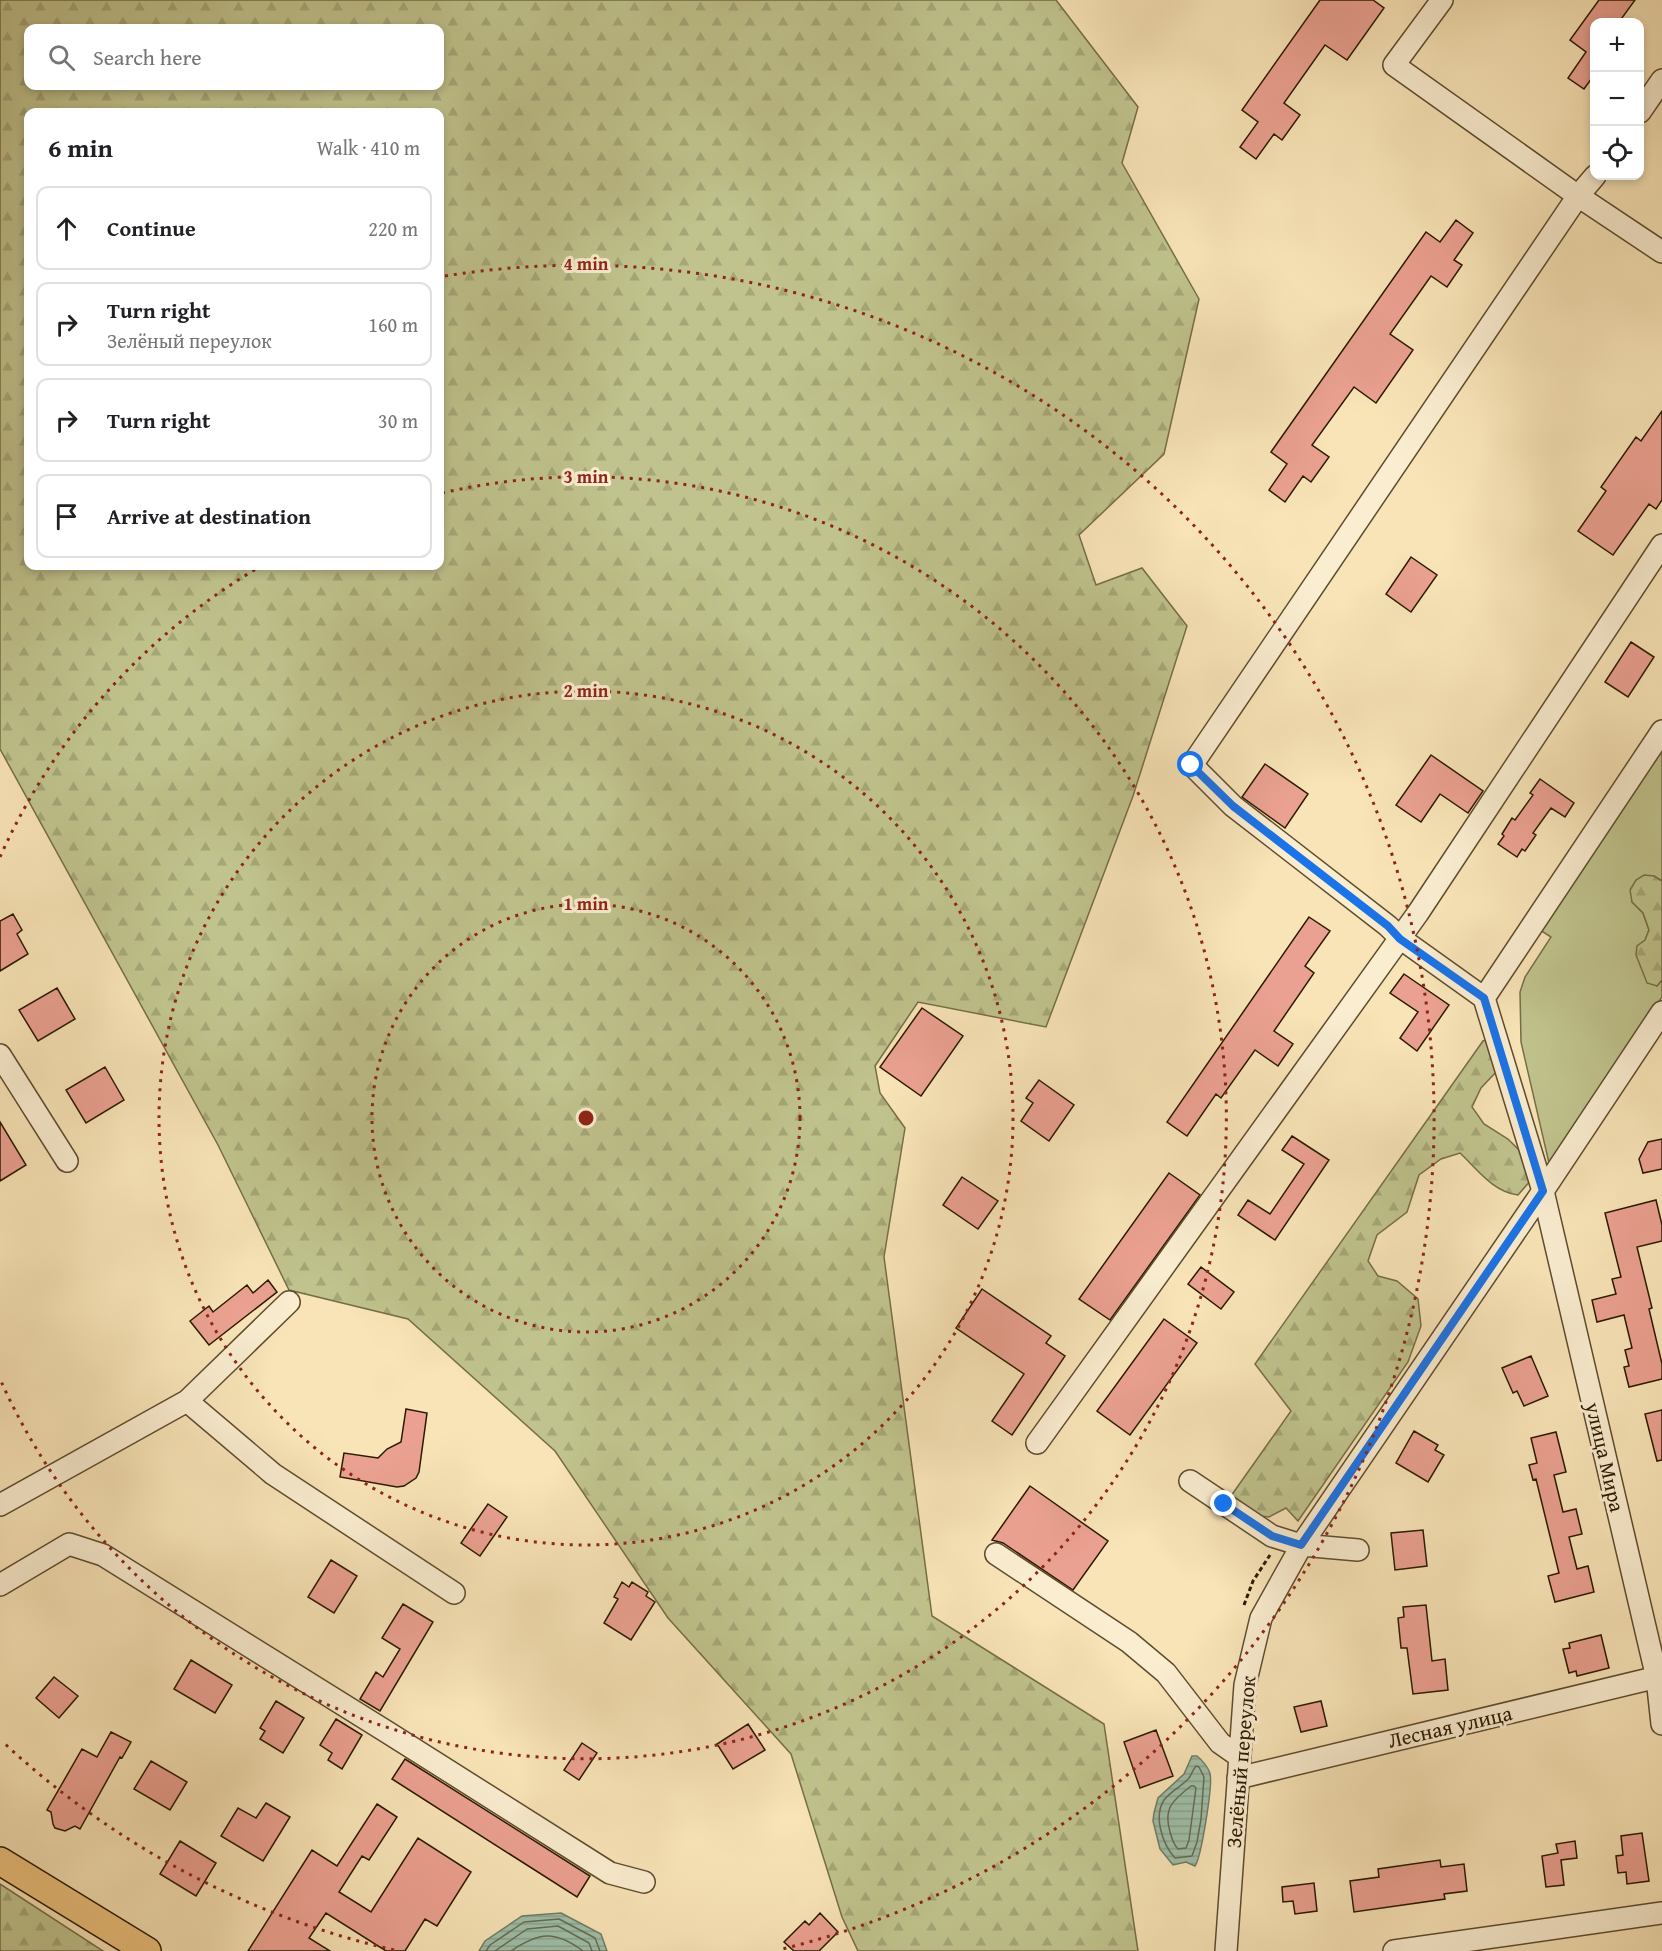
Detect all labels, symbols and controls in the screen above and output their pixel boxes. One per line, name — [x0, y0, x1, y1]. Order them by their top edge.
map controls — [1590, 18, 1644, 180]
button: + — [1590, 18, 1644, 72]
search box — [24, 24, 444, 90]
icon: search — [45, 41, 78, 74]
text: Search here — [93, 41, 202, 73]
button: − — [1590, 72, 1644, 126]
button: locate — [1590, 126, 1644, 180]
text: 6 min — [48, 128, 113, 167]
text: Walk · 410 m — [317, 133, 420, 162]
icon: ahead — [50, 212, 83, 245]
text: Continue — [107, 212, 196, 244]
text: 220 m — [368, 214, 418, 243]
text: 4 min — [564, 250, 609, 277]
text: Turn right — [107, 294, 210, 326]
icon: right — [50, 308, 83, 341]
text: 160 m — [368, 310, 418, 339]
text: Зелёный переулок — [107, 326, 272, 355]
icon: right — [50, 404, 83, 437]
text: Turn right — [107, 404, 210, 436]
text: 30 m — [378, 406, 418, 435]
text: 3 min — [564, 463, 609, 490]
icon: arrive — [50, 500, 83, 533]
text: Arrive at destination — [107, 500, 311, 532]
text: 2 min — [564, 677, 609, 704]
route start — [1177, 751, 1203, 777]
text: 1 min — [564, 890, 609, 917]
centre of rings — [576, 1108, 596, 1128]
street label: улица Мира — [1578, 1398, 1633, 1515]
route end — [1210, 1490, 1236, 1516]
street label: Зелёный переулок — [1218, 1674, 1263, 1849]
street label: Лесная улица — [1385, 1697, 1515, 1756]

